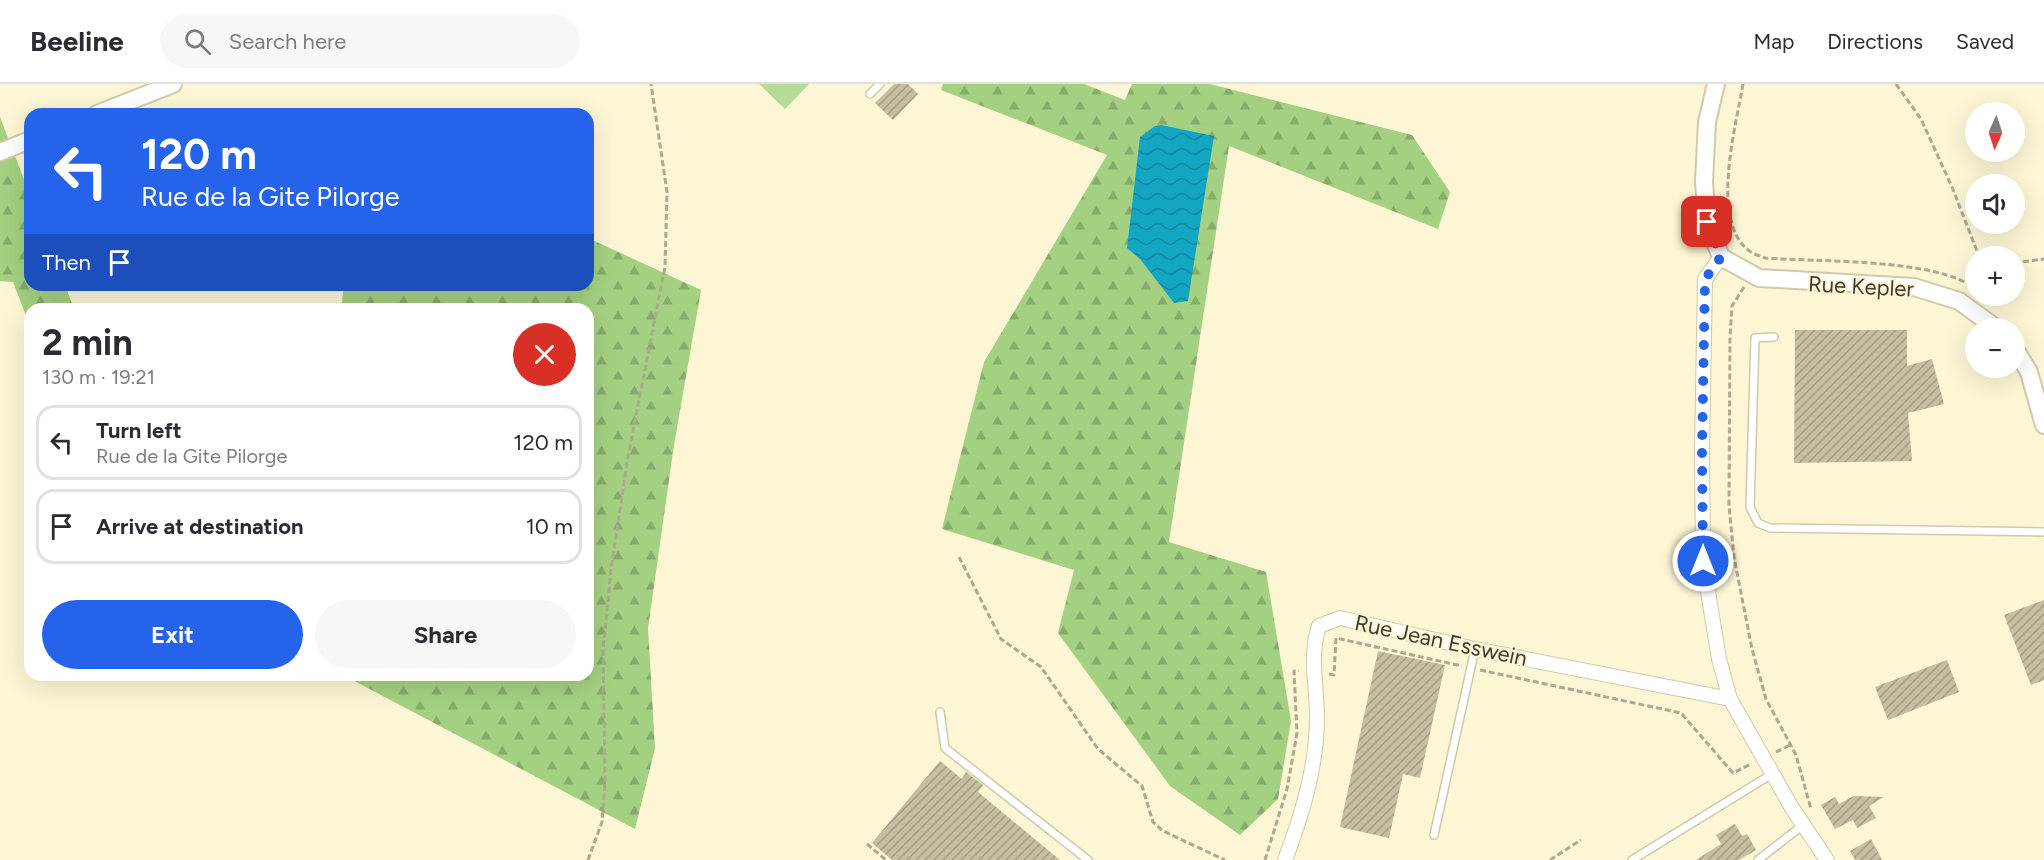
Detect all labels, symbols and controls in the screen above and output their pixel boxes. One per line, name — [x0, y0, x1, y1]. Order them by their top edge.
search box — [160, 14, 580, 68]
text: Beeline — [30, 24, 124, 58]
icon: search — [181, 25, 214, 58]
text: Search here — [229, 28, 346, 55]
text: Map — [1753, 29, 1794, 54]
text: Directions — [1827, 29, 1923, 54]
text: Saved — [1956, 29, 2014, 54]
north arrow — [1965, 102, 2025, 162]
map controls — [1965, 102, 2025, 378]
text: 120 m — [141, 129, 257, 180]
icon: left — [42, 132, 120, 210]
button: sound — [1965, 174, 2025, 234]
text: Rue de la Gite Pilorge — [141, 180, 400, 213]
pin — [1681, 196, 1732, 247]
icon: arrive — [1690, 205, 1723, 238]
icon: arrive — [103, 246, 136, 279]
button: + — [1965, 246, 2025, 306]
text: Then — [42, 249, 91, 276]
street label: Rue Kepler — [1807, 270, 1915, 303]
button: − — [1965, 318, 2025, 378]
text: 2 min — [42, 321, 133, 364]
button: close — [513, 323, 576, 386]
text: 130 m · 19:21 — [42, 365, 155, 389]
text: Turn left — [96, 417, 182, 444]
icon: left — [45, 426, 78, 459]
text: 120 m — [513, 429, 573, 456]
text: Rue de la Gite Pilorge — [96, 444, 288, 468]
icon: arrive — [45, 510, 78, 543]
text: Arrive at destination — [96, 513, 304, 540]
text: 10 m — [526, 513, 573, 540]
position arrow — [1671, 529, 1735, 593]
button: Exit — [42, 600, 303, 669]
button: Share — [315, 600, 576, 669]
street label: Rue Jean Esswein — [1352, 609, 1530, 672]

